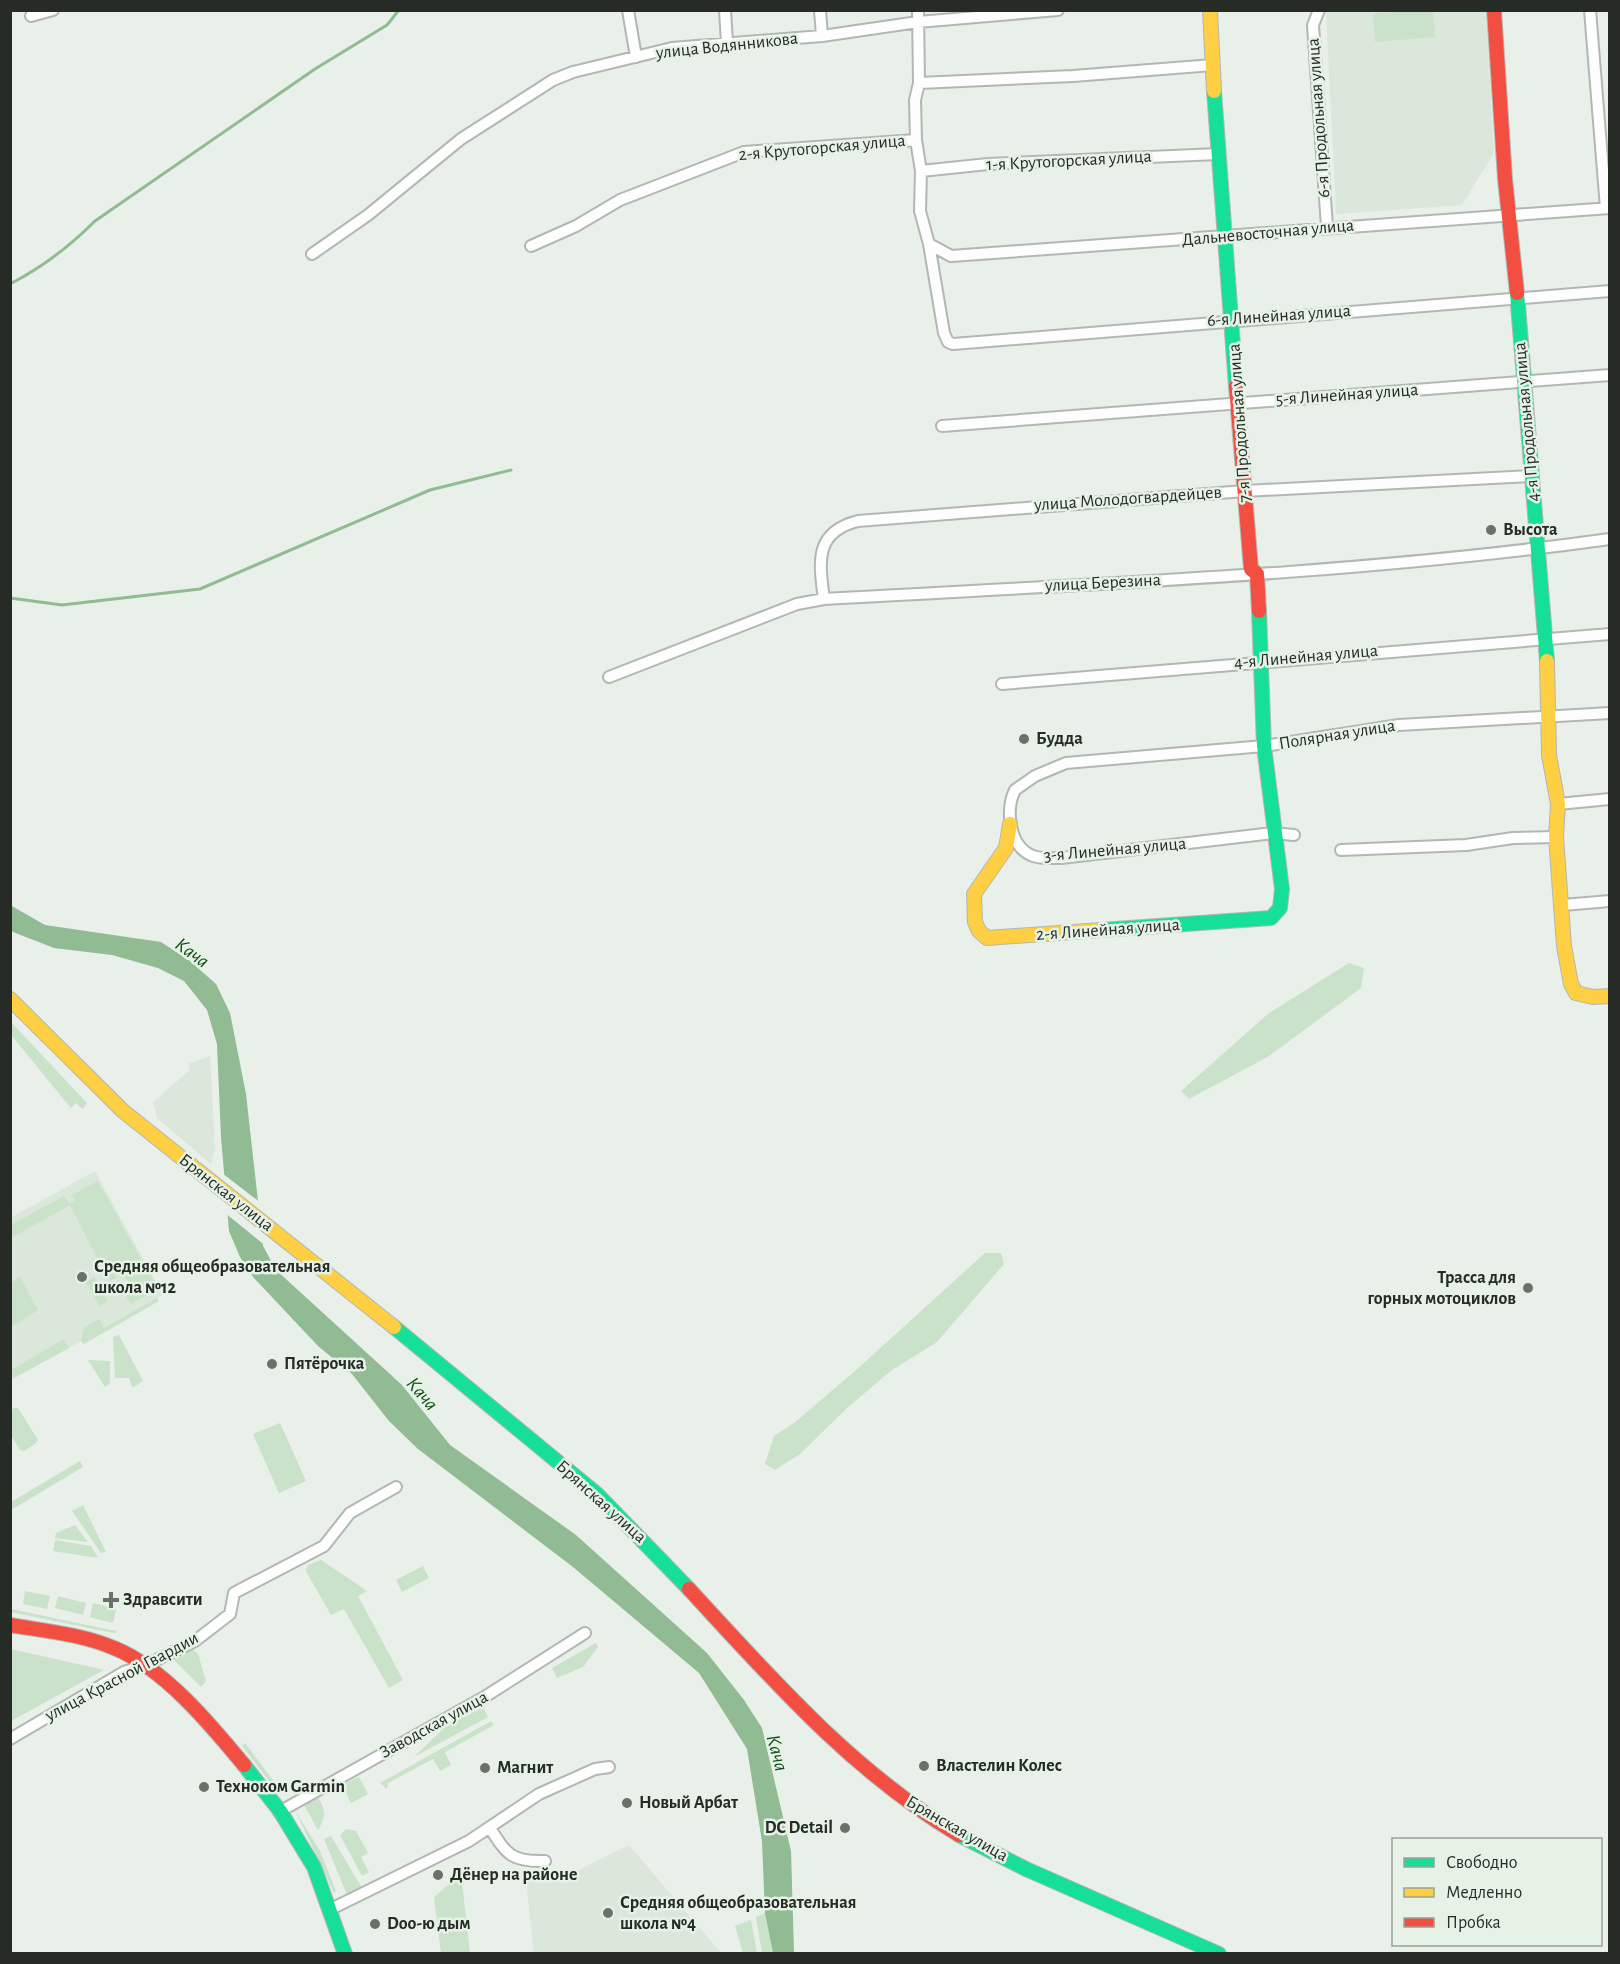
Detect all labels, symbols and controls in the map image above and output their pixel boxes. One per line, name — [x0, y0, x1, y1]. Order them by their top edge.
street label: улица Водянникова — [654, 30, 799, 63]
street label: 6-я Продольная улица — [1304, 38, 1334, 198]
street label: 2-я Крутогорская улица — [738, 132, 906, 164]
street label: 1-я Крутогорская улица — [986, 148, 1152, 174]
street label: Дальневосточная улица — [1181, 217, 1355, 249]
street label: 6-я Линейная улица — [1206, 302, 1352, 330]
street label: 4-я Продольная улица — [1511, 341, 1543, 503]
street label: 7-я Продольная улица — [1225, 343, 1255, 503]
street label: 5-я Линейная улица — [1275, 381, 1419, 409]
street label: улица Молодогвардейцев — [1033, 483, 1222, 515]
place label: Высота — [1503, 521, 1558, 539]
marker: Высота — [1484, 523, 1498, 537]
street label: улица Березина — [1044, 571, 1161, 595]
street label: 4-я Линейная улица — [1233, 642, 1379, 672]
street label: Полярная улица — [1278, 717, 1396, 753]
place label: Будда — [1036, 730, 1083, 748]
marker: Будда — [1017, 732, 1031, 746]
street label: 3-я Линейная улица — [1043, 835, 1187, 865]
street label: 2-я Линейная улица — [1036, 916, 1180, 944]
water label: Кача — [171, 934, 213, 972]
street label: Брянская улица — [176, 1151, 276, 1235]
place label: Средняя общеобразовательная школа №12 — [94, 1258, 330, 1297]
place label: Трасса для горных мотоциклов — [1367, 1269, 1516, 1308]
marker: Средняя общеобразовательная школа №12 — [75, 1270, 89, 1284]
marker: Трасса для горных мотоциклов — [1521, 1281, 1535, 1295]
place label: Пятёрочка — [284, 1355, 365, 1373]
marker: Пятёрочка — [265, 1357, 279, 1371]
water label: Кача — [402, 1374, 442, 1414]
street label: Брянская улица — [553, 1457, 649, 1547]
place label: Здравсити — [123, 1591, 203, 1609]
marker: Здравсити — [104, 1593, 118, 1607]
street label: улица Красной Гвардии — [42, 1629, 202, 1725]
street label: Заводская улица — [377, 1688, 491, 1762]
water label: Кача — [763, 1733, 791, 1773]
place label: Властелин Колес — [936, 1757, 1062, 1775]
place label: Магнит — [497, 1759, 554, 1777]
marker: Властелин Колес — [917, 1759, 931, 1773]
marker: Магнит — [478, 1761, 492, 1775]
place label: Техноком Garmin — [216, 1778, 345, 1796]
marker: Техноком Garmin — [197, 1780, 211, 1794]
street label: Брянская улица — [903, 1793, 1011, 1865]
place label: Новый Арбат — [639, 1794, 739, 1812]
marker: Новый Арбат — [620, 1796, 634, 1810]
place label: DC Detail — [765, 1819, 833, 1837]
marker: DC Detail — [838, 1821, 852, 1835]
legend — [1392, 1838, 1602, 1946]
text: Свободно — [1446, 1853, 1518, 1872]
place label: Дёнер на районе — [450, 1866, 577, 1884]
marker: Дёнер на районе — [431, 1868, 445, 1882]
text: Медленно — [1446, 1884, 1522, 1902]
place label: Средняя общеобразовательная школа №4 — [620, 1894, 856, 1933]
marker: Средняя общеобразовательная школа №4 — [601, 1906, 615, 1920]
text: Пробка — [1446, 1913, 1501, 1932]
place label: Doo-ю дым — [387, 1915, 471, 1933]
marker: Doo-ю дым — [368, 1917, 382, 1931]

